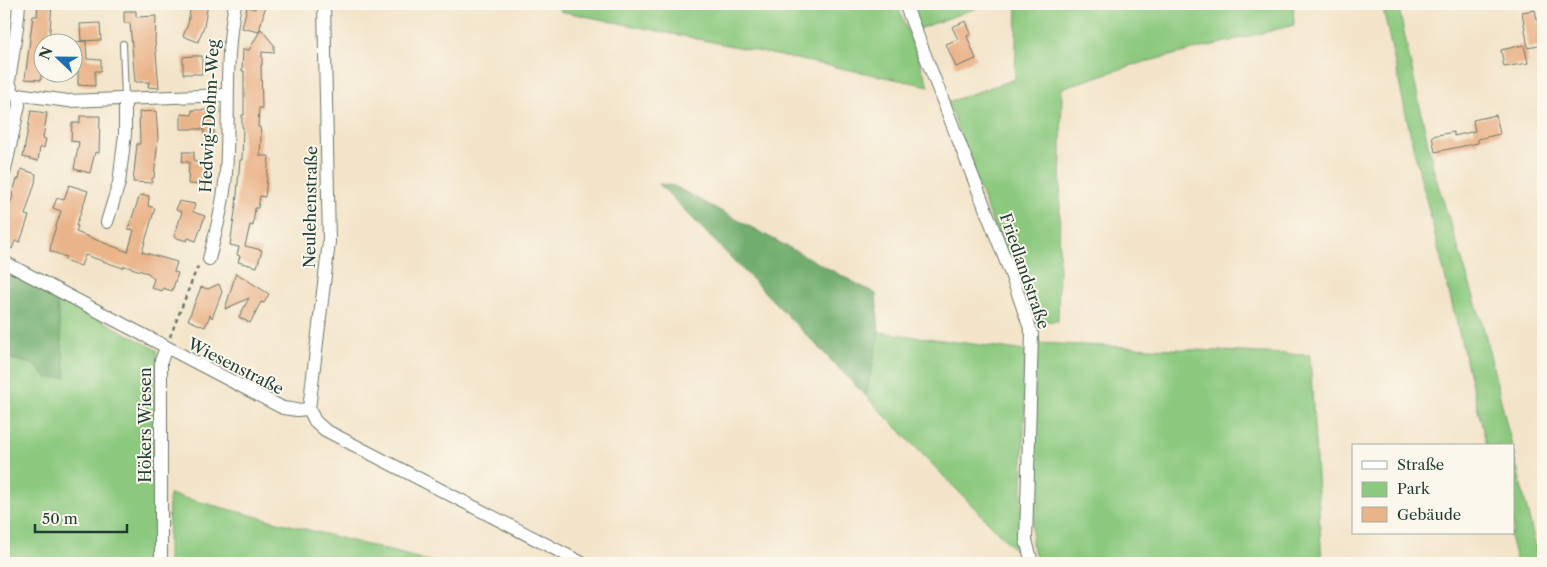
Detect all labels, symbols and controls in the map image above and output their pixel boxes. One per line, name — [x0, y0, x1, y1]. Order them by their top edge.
north arrow — [32, 32, 82, 82]
street label: Hedwig-Dohm-Weg — [195, 38, 223, 193]
text: N — [35, 44, 57, 62]
street label: Neulehenstraße — [299, 146, 321, 268]
street label: Friedlandstraße — [996, 210, 1054, 332]
street label: Wiesenstraße — [184, 333, 287, 399]
street label: Hökers Wiesen — [135, 367, 155, 483]
legend — [1352, 444, 1514, 534]
text: Straße — [1397, 455, 1444, 474]
text: Park — [1397, 479, 1431, 498]
scale bar — [35, 502, 128, 534]
text: Gebäude — [1397, 505, 1461, 524]
text: 50 m — [42, 509, 78, 528]

